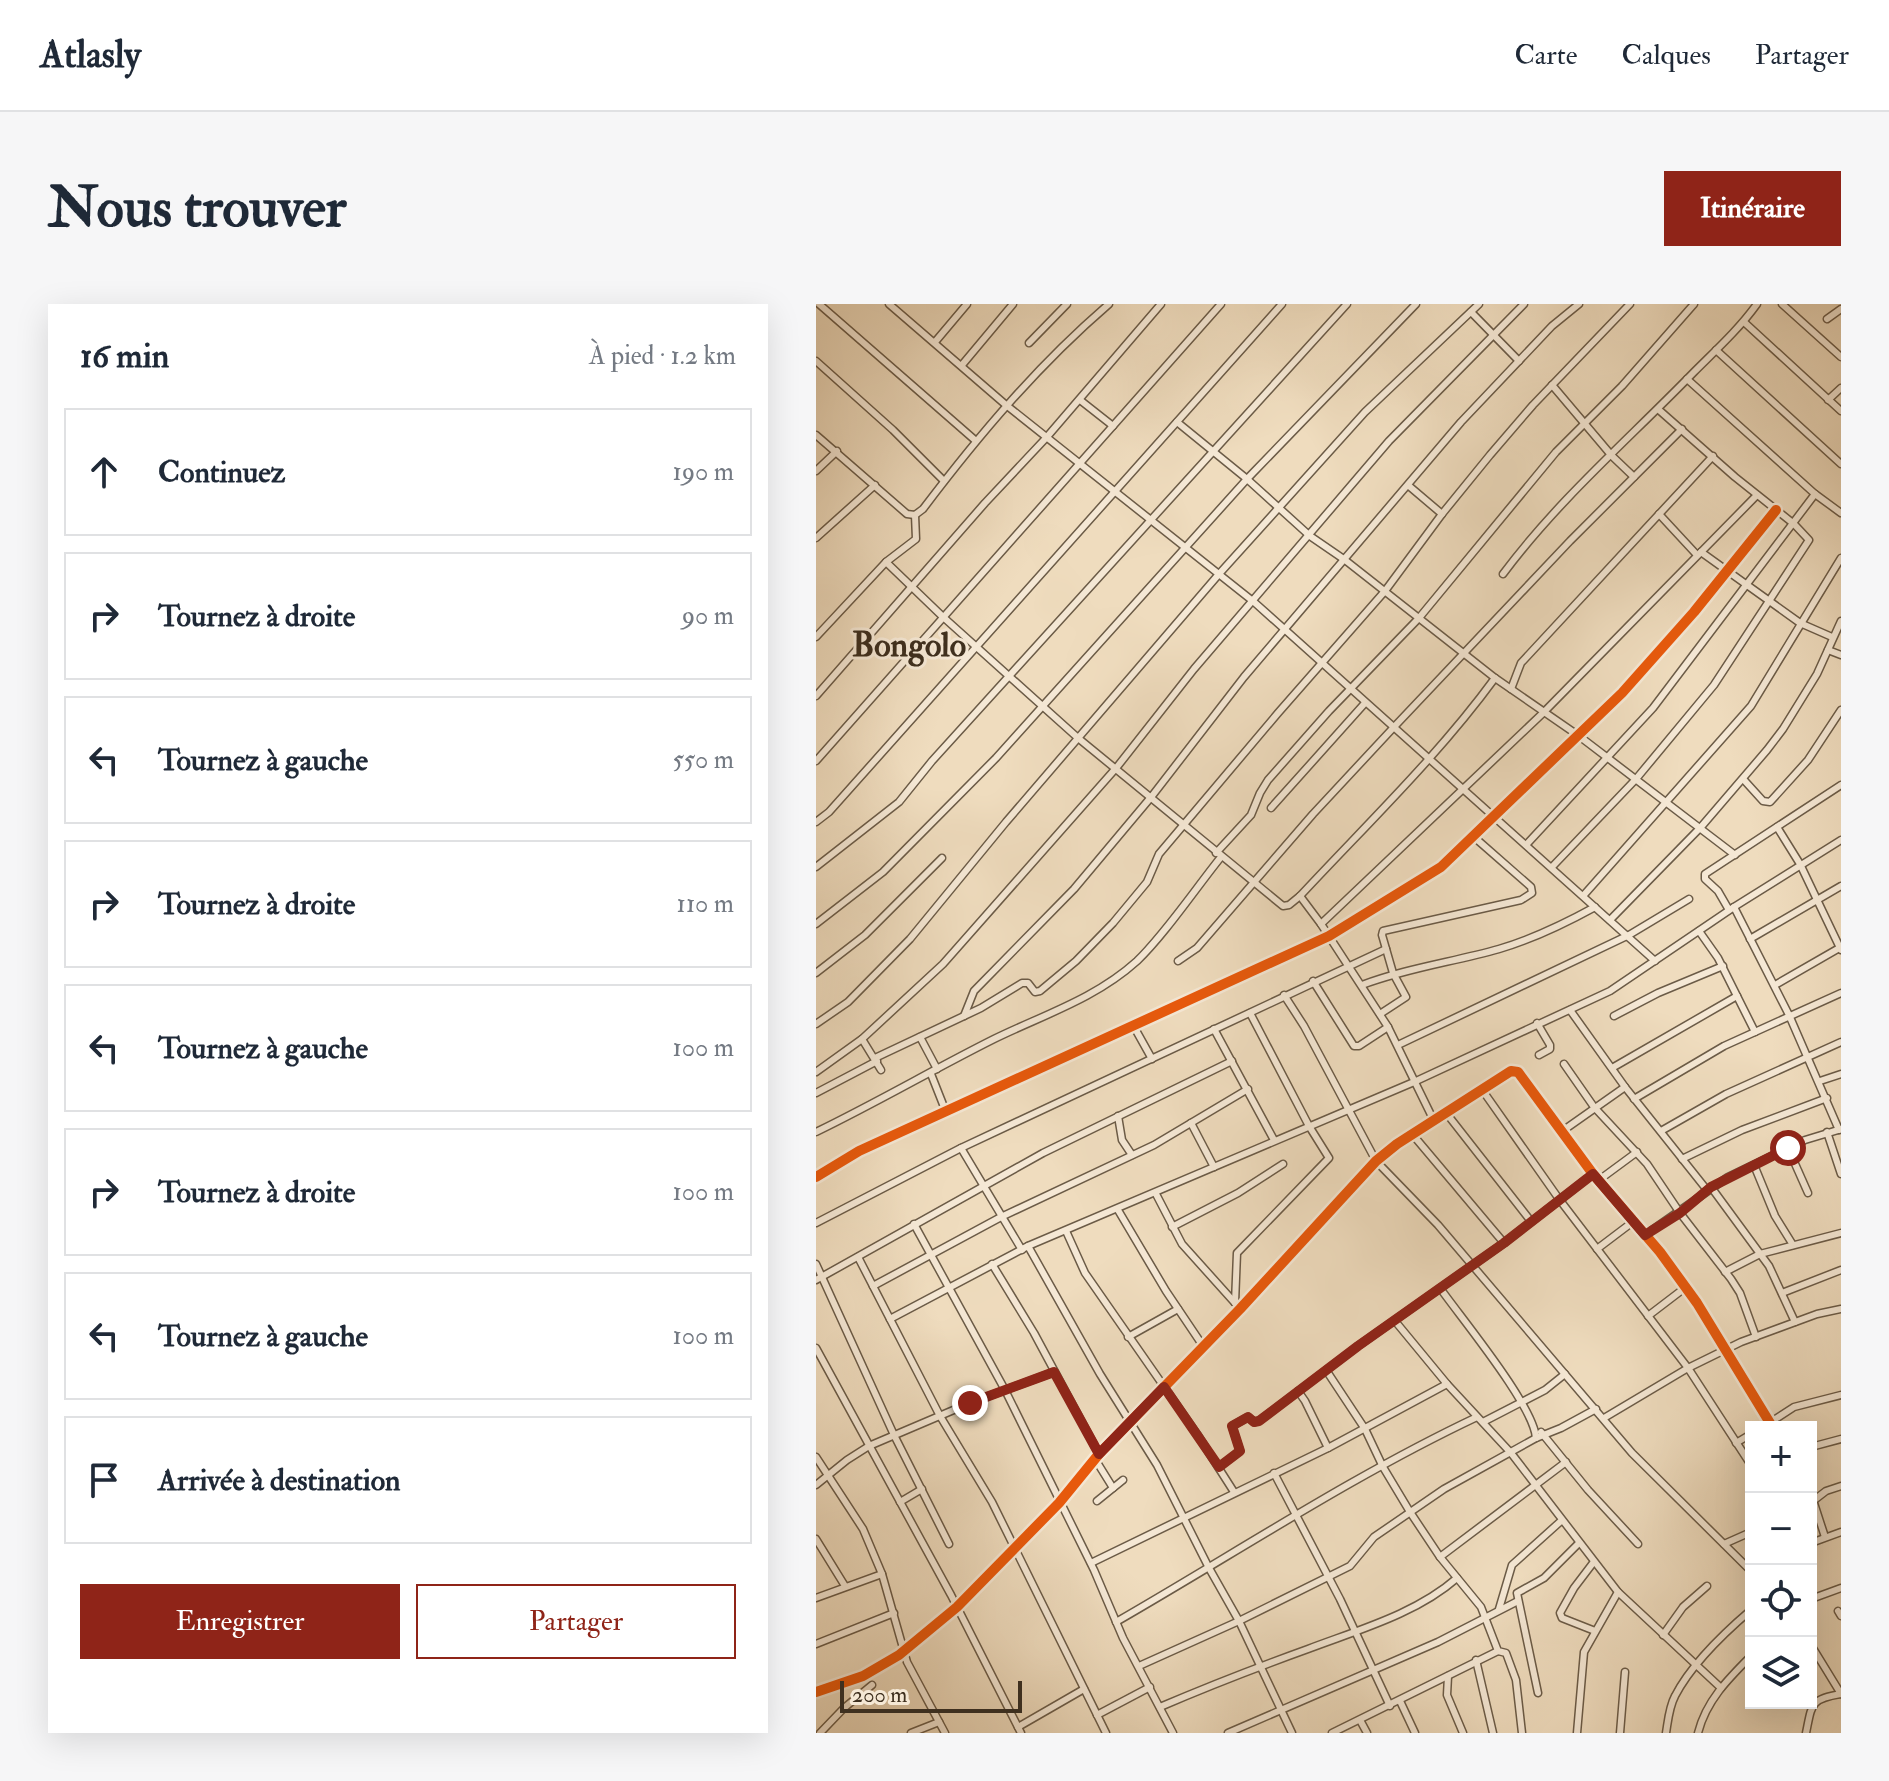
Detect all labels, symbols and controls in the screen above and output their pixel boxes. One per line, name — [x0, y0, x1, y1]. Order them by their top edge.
text: Atlasly — [40, 31, 141, 79]
text: Carte — [1514, 38, 1578, 73]
text: Calques — [1622, 38, 1711, 73]
text: Partager — [1755, 38, 1849, 73]
button: Itinéraire — [1664, 171, 1841, 246]
text: Nous trouver — [48, 173, 346, 244]
text: 16 min — [80, 335, 169, 378]
text: À pied · 1.2 km — [589, 340, 736, 372]
icon: ahead — [82, 450, 126, 494]
text: Continuez — [158, 454, 285, 491]
text: 190 m — [673, 456, 734, 488]
icon: right — [82, 594, 126, 638]
text: Tournez à droite — [158, 598, 355, 635]
text: 90 m — [682, 600, 734, 632]
district label: Bongolo — [852, 624, 966, 667]
icon: left — [82, 738, 126, 782]
text: Tournez à gauche — [158, 742, 368, 779]
text: 550 m — [672, 744, 734, 776]
icon: right — [82, 882, 126, 926]
text: Tournez à droite — [158, 886, 355, 923]
text: 110 m — [677, 888, 734, 920]
icon: left — [82, 1026, 126, 1070]
text: Tournez à gauche — [158, 1030, 368, 1067]
text: 100 m — [673, 1032, 734, 1064]
route start — [1770, 1130, 1806, 1166]
icon: right — [82, 1170, 126, 1214]
text: Tournez à droite — [158, 1174, 355, 1211]
text: 100 m — [673, 1176, 734, 1208]
icon: left — [82, 1314, 126, 1358]
text: Tournez à gauche — [158, 1318, 368, 1355]
text: 100 m — [673, 1320, 734, 1352]
route end — [952, 1385, 988, 1421]
map controls — [1745, 1421, 1817, 1709]
button: + — [1745, 1421, 1817, 1493]
icon: arrive — [82, 1458, 126, 1502]
text: Arrivée à destination — [158, 1462, 401, 1499]
button: − — [1745, 1493, 1817, 1565]
button: locate — [1745, 1565, 1817, 1637]
button: Enregistrer — [80, 1584, 400, 1659]
button: Partager — [416, 1584, 736, 1659]
button: layers — [1745, 1637, 1817, 1709]
scale bar — [840, 1677, 1022, 1713]
text: 200 m — [852, 1681, 907, 1709]

